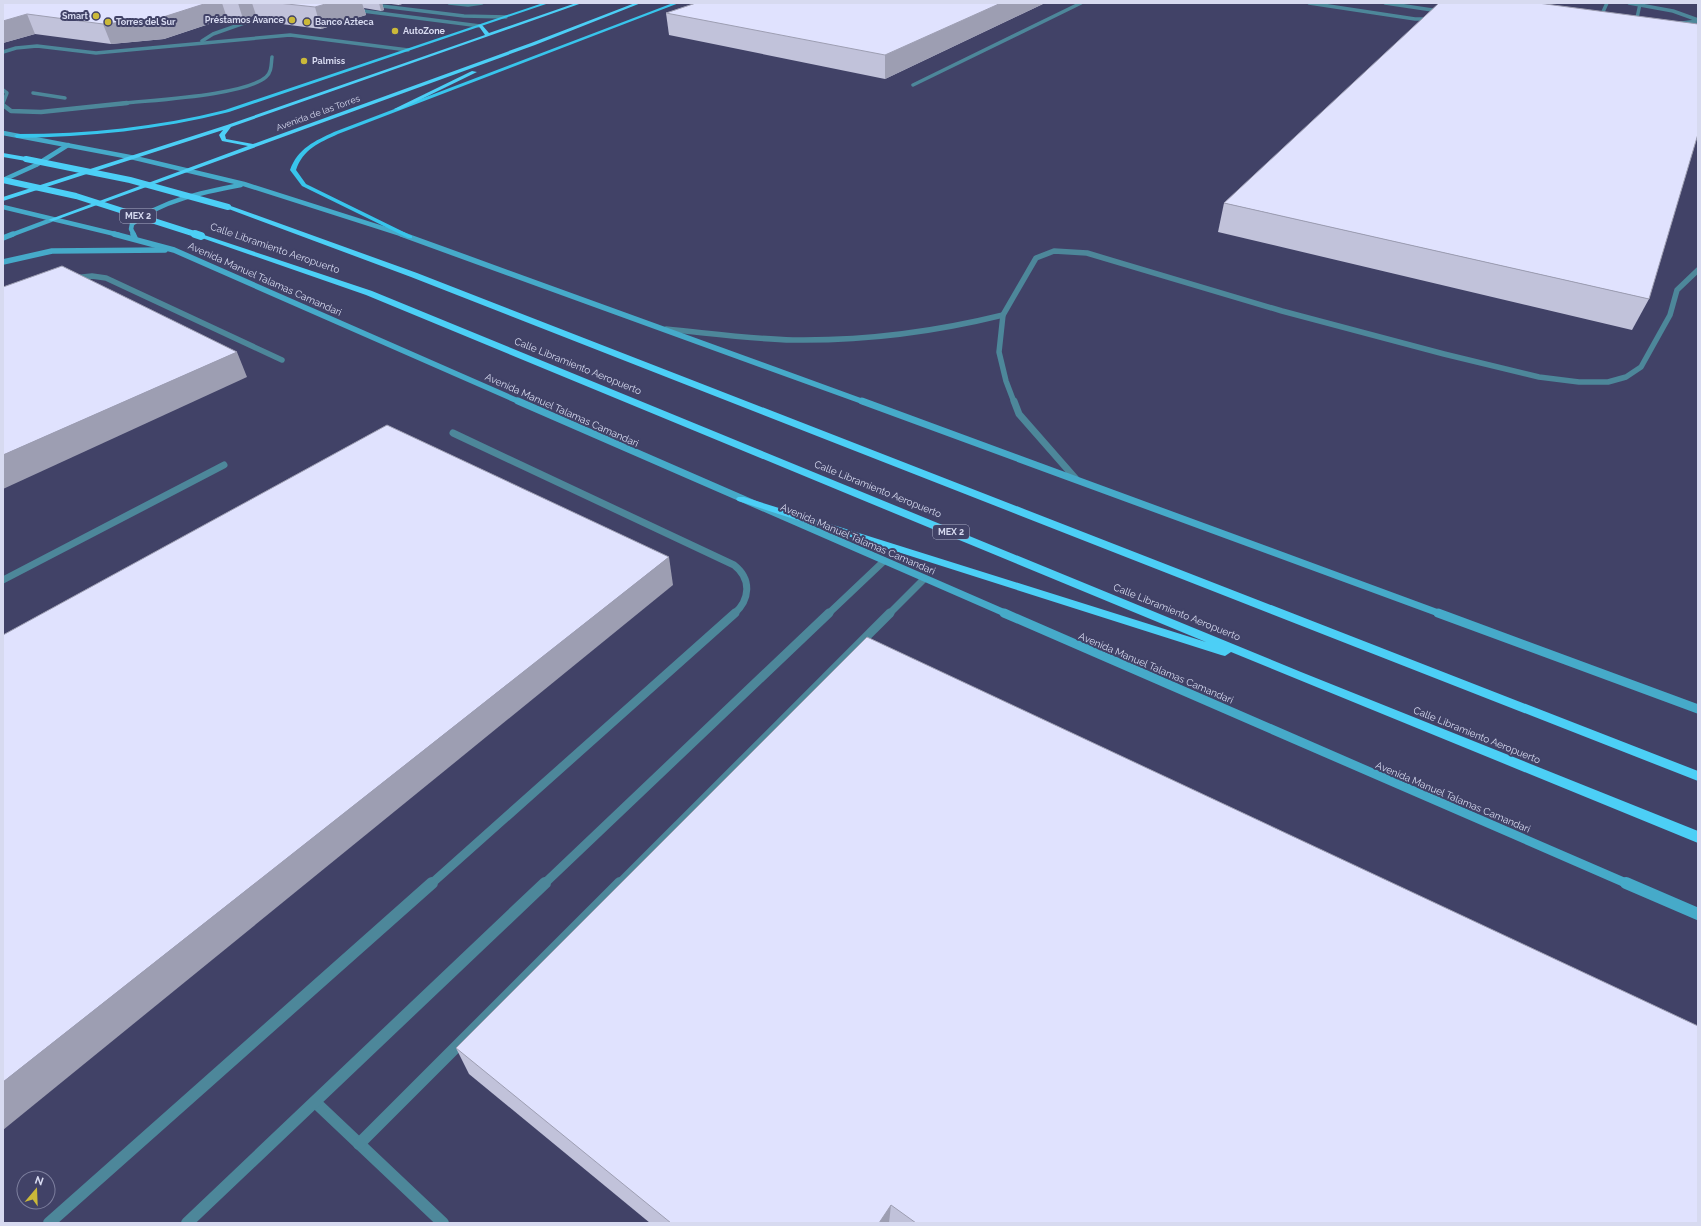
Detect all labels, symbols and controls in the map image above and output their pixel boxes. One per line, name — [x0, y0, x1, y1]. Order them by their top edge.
place label: Smart — [62, 11, 89, 21]
marker: Smart — [91, 11, 101, 21]
place label: Préstamos Avance — [205, 15, 285, 25]
marker: Préstamos Avance — [287, 15, 297, 25]
marker: Torres del Sur — [103, 17, 113, 27]
place label: Torres del Sur — [116, 17, 176, 27]
marker: Banco Azteca — [302, 17, 312, 27]
place label: Banco Azteca — [315, 17, 374, 27]
marker: AutoZone — [390, 26, 400, 36]
place label: AutoZone — [403, 26, 446, 36]
marker: Palmiss — [299, 56, 309, 66]
place label: Palmiss — [312, 56, 346, 66]
street label: Avenida de las Torres — [275, 93, 362, 133]
road number: MEX 2 — [120, 209, 156, 223]
street label: Calle Libramiento Aeropuerto — [209, 221, 341, 275]
street label: Avenida Manuel Talamas Camandari — [186, 240, 344, 318]
street label: Calle Libramiento Aeropuerto — [513, 335, 643, 397]
street label: Avenida Manuel Talamas Camandari — [483, 371, 641, 449]
street label: Calle Libramiento Aeropuerto — [813, 458, 943, 520]
street label: Avenida Manuel Talamas Camandari — [779, 501, 937, 577]
road number: MEX 2 — [933, 525, 969, 539]
street label: Calle Libramiento Aeropuerto — [1112, 581, 1242, 643]
street label: Avenida Manuel Talamas Camandari — [1077, 630, 1235, 706]
street label: Calle Libramiento Aeropuerto — [1412, 704, 1542, 766]
street label: Avenida Manuel Talamas Camandari — [1374, 759, 1532, 835]
north arrow — [16, 1170, 56, 1210]
text: N — [33, 1174, 45, 1189]

